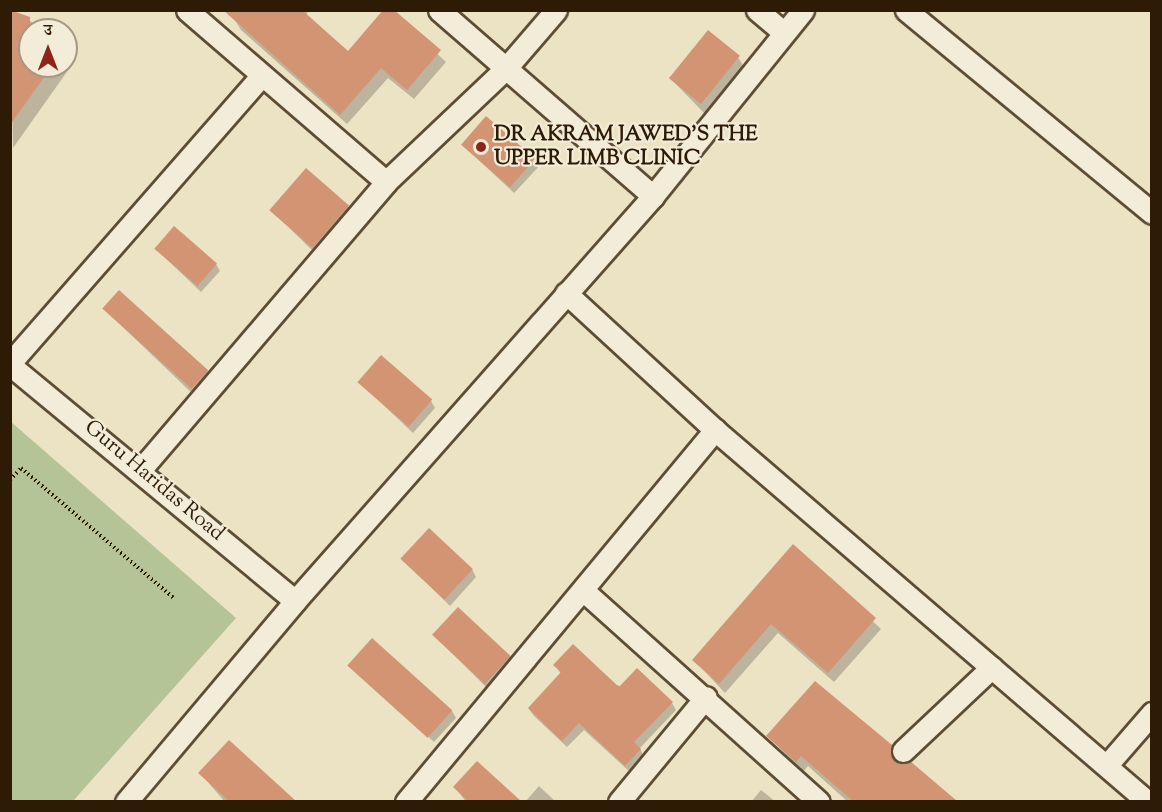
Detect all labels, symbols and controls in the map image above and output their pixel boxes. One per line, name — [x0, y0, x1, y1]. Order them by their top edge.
north arrow — [18, 18, 78, 78]
text: उ — [44, 20, 52, 43]
place label: DR AKRAM JAWED'S THE UPPER LIMB CLINIC — [494, 122, 758, 172]
marker: DR AKRAM JAWED'S THE UPPER LIMB CLINIC — [472, 138, 490, 156]
street label: Guru Haridas Road — [79, 415, 229, 547]

